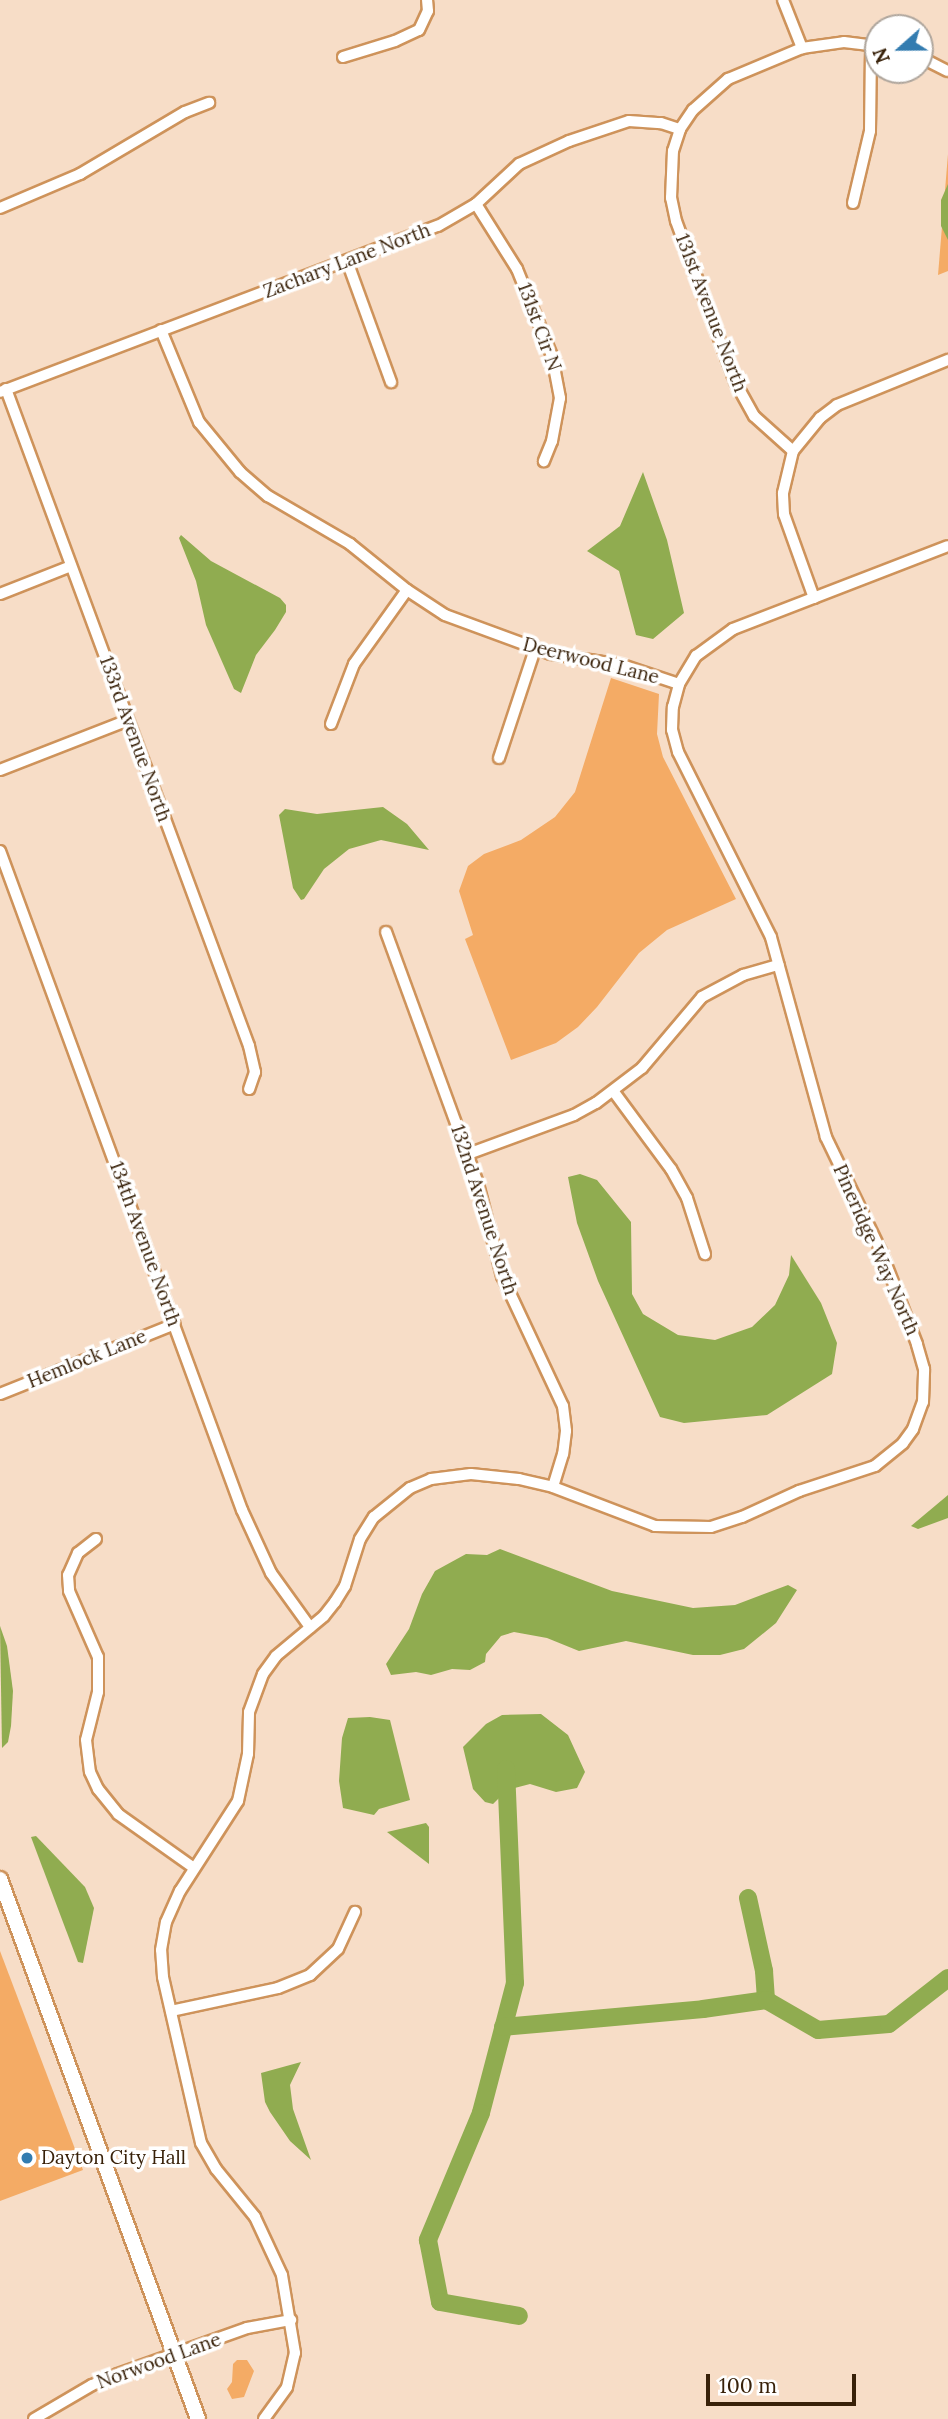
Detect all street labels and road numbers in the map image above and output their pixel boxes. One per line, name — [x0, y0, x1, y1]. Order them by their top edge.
street label: Zachary Lane North — [260, 219, 434, 303]
street label: 131st Avenue North — [670, 231, 752, 395]
street label: 131st Cir N — [513, 280, 565, 374]
street label: Deerwood Lane — [521, 633, 661, 689]
street label: 133rd Avenue North — [94, 653, 176, 825]
street label: 132nd Avenue North — [446, 1122, 522, 1298]
street label: 134th Avenue North — [105, 1159, 185, 1329]
street label: Pineridge Way North — [828, 1161, 924, 1339]
street label: Hemlock Lane — [24, 1325, 150, 1393]
street label: Norwood Lane — [94, 2328, 224, 2394]

